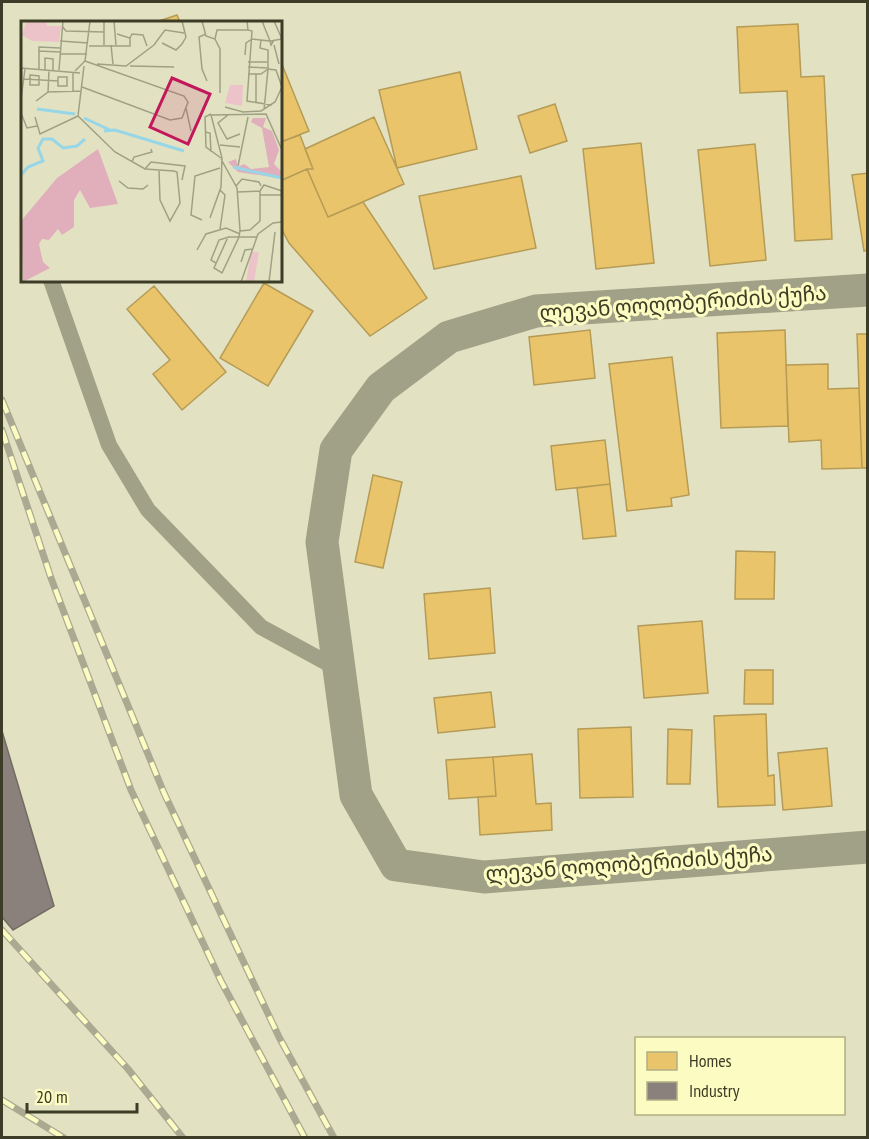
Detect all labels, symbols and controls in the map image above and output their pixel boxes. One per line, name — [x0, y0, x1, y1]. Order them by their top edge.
inset map — [21, 21, 282, 282]
street label: ლევან ღოღობერიძის ქუჩა — [538, 279, 827, 326]
street label: ლევან ღოღობერიძის ქუჩა — [484, 840, 773, 887]
legend — [635, 1037, 845, 1115]
text: Homes — [689, 1049, 732, 1072]
scale bar — [27, 1076, 136, 1114]
text: Industry — [689, 1079, 740, 1102]
text: 20 m — [36, 1085, 68, 1108]

